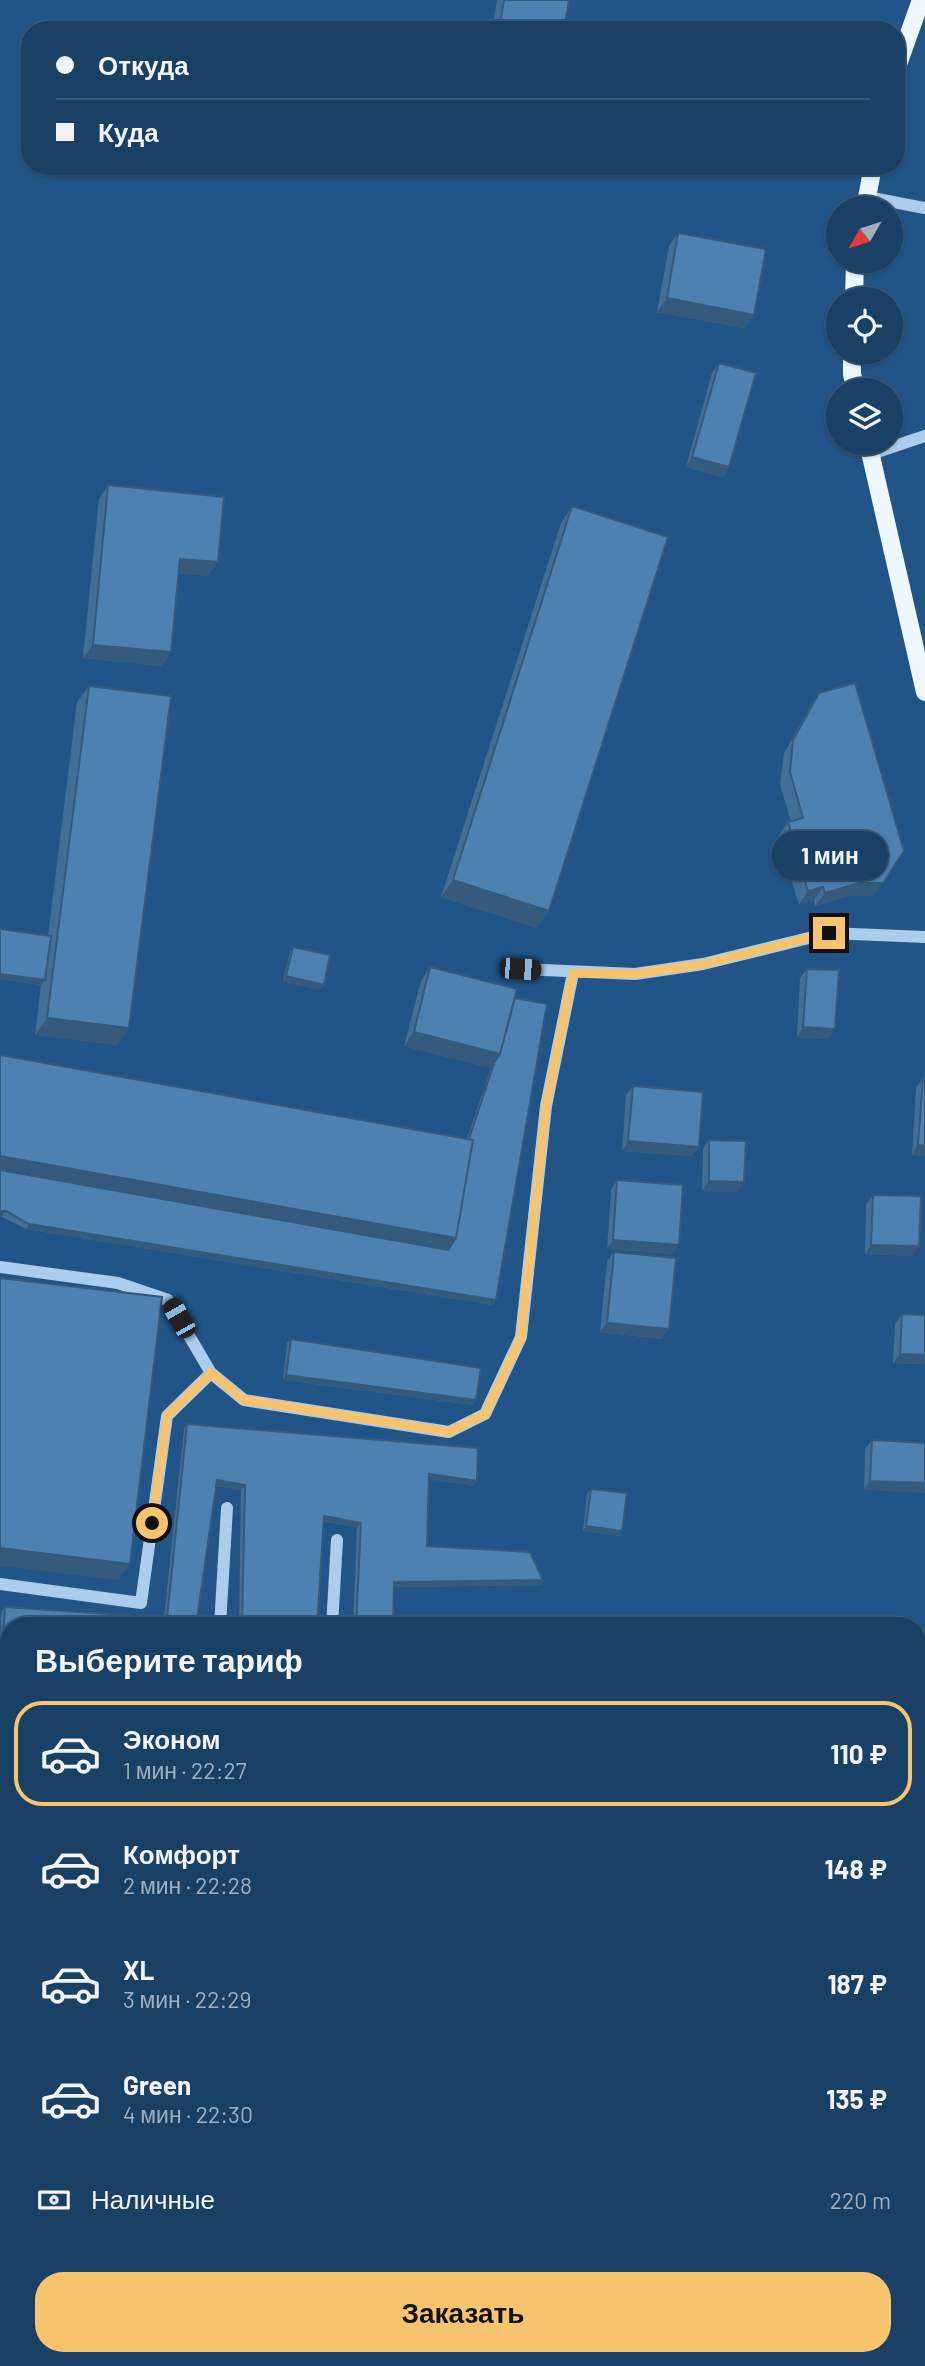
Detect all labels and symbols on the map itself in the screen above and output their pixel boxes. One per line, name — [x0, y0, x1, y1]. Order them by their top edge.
north arrow — [826, 196, 903, 273]
callout: 1 мин — [771, 832, 887, 880]
route end — [813, 917, 845, 949]
car — [499, 957, 542, 981]
car — [160, 1295, 199, 1341]
route start — [136, 1507, 168, 1539]

